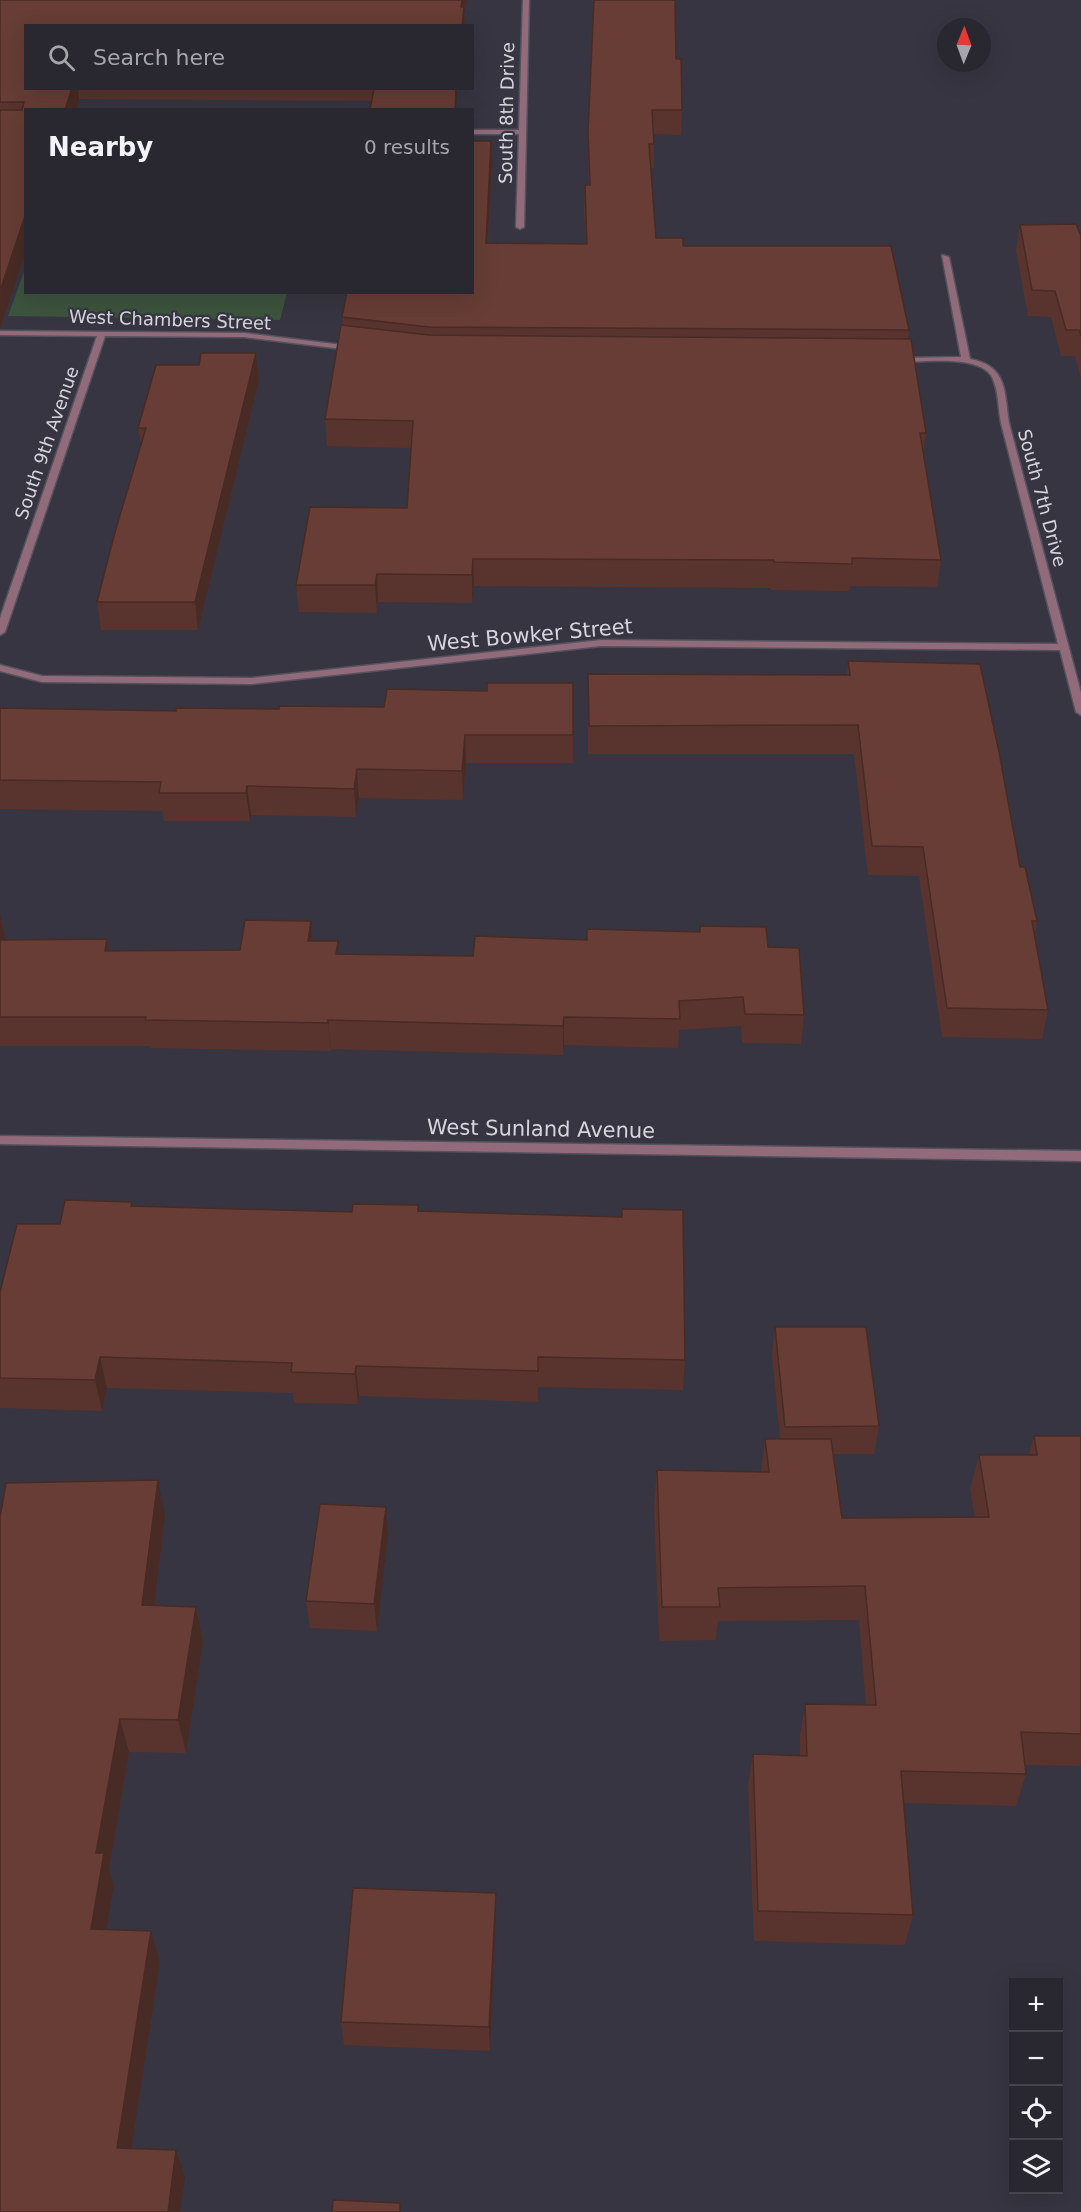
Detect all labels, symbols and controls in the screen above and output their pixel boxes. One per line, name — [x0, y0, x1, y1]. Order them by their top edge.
north arrow — [937, 18, 991, 72]
search box — [24, 24, 474, 90]
icon: search — [45, 41, 78, 74]
street label: South 8th Drive — [495, 42, 518, 184]
text: Search here — [93, 45, 225, 70]
text: Nearby — [48, 132, 153, 162]
text: 0 results — [364, 135, 450, 159]
street label: West Chambers Street — [69, 305, 271, 334]
street label: South 9th Avenue — [10, 364, 83, 522]
street label: South 7th Drive — [1014, 427, 1071, 569]
street label: West Bowker Street — [426, 614, 634, 656]
street label: West Sunland Avenue — [427, 1115, 655, 1143]
map controls — [1009, 1978, 1063, 2194]
button: + — [1009, 1978, 1063, 2032]
button: − — [1009, 2032, 1063, 2086]
button: locate — [1009, 2086, 1063, 2140]
button: layers — [1009, 2140, 1063, 2194]

